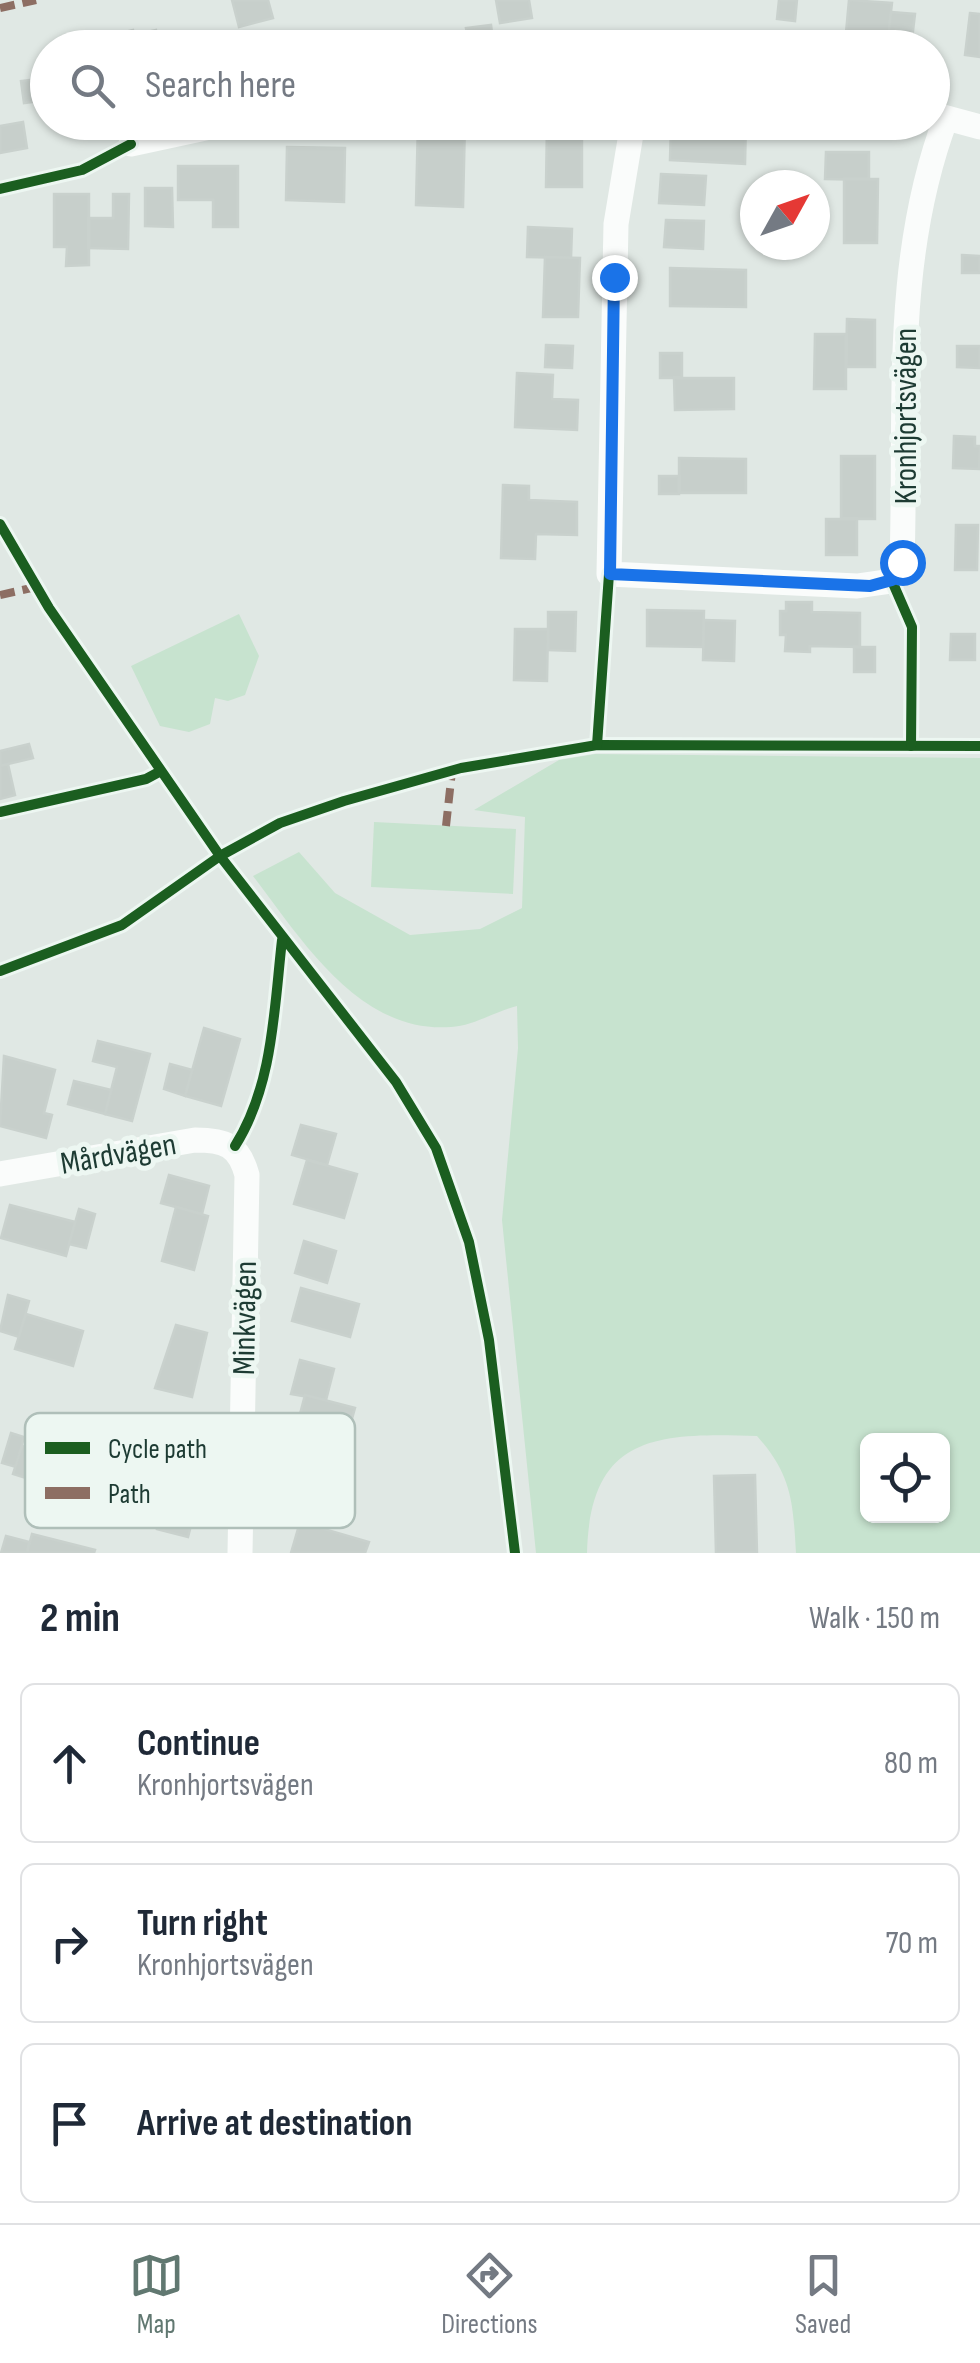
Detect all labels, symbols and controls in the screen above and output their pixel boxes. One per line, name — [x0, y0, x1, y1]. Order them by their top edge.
search box — [30, 30, 950, 140]
icon: search — [65, 58, 120, 113]
text: Search here — [145, 63, 296, 108]
north arrow — [740, 170, 830, 260]
route end — [592, 255, 638, 301]
street label: Kronhjortsvägen — [887, 328, 926, 504]
route start — [880, 540, 926, 586]
street label: Mårdvägen — [57, 1125, 179, 1184]
street label: Minkvägen — [225, 1261, 266, 1376]
legend — [25, 1413, 355, 1528]
text: Cycle path — [108, 1433, 207, 1466]
map controls — [860, 1433, 950, 1523]
button: locate — [860, 1433, 950, 1523]
text: Path — [108, 1478, 151, 1511]
text: 2 min — [40, 1593, 120, 1644]
text: Walk · 150 m — [809, 1599, 940, 1638]
text: Continue — [137, 1721, 260, 1766]
icon: ahead — [42, 1736, 97, 1791]
text: 80 m — [884, 1744, 938, 1783]
text: Kronhjortsvägen — [137, 1766, 314, 1805]
text: Turn right — [137, 1901, 268, 1946]
icon: right — [42, 1916, 97, 1971]
text: 70 m — [885, 1924, 938, 1963]
text: Kronhjortsvägen — [137, 1946, 314, 1985]
icon: arrive — [42, 2096, 97, 2151]
text: Arrive at destination — [137, 2101, 412, 2146]
tab: Map — [129, 2248, 184, 2341]
tab: Directions — [441, 2248, 538, 2341]
tab: Saved — [795, 2248, 851, 2341]

